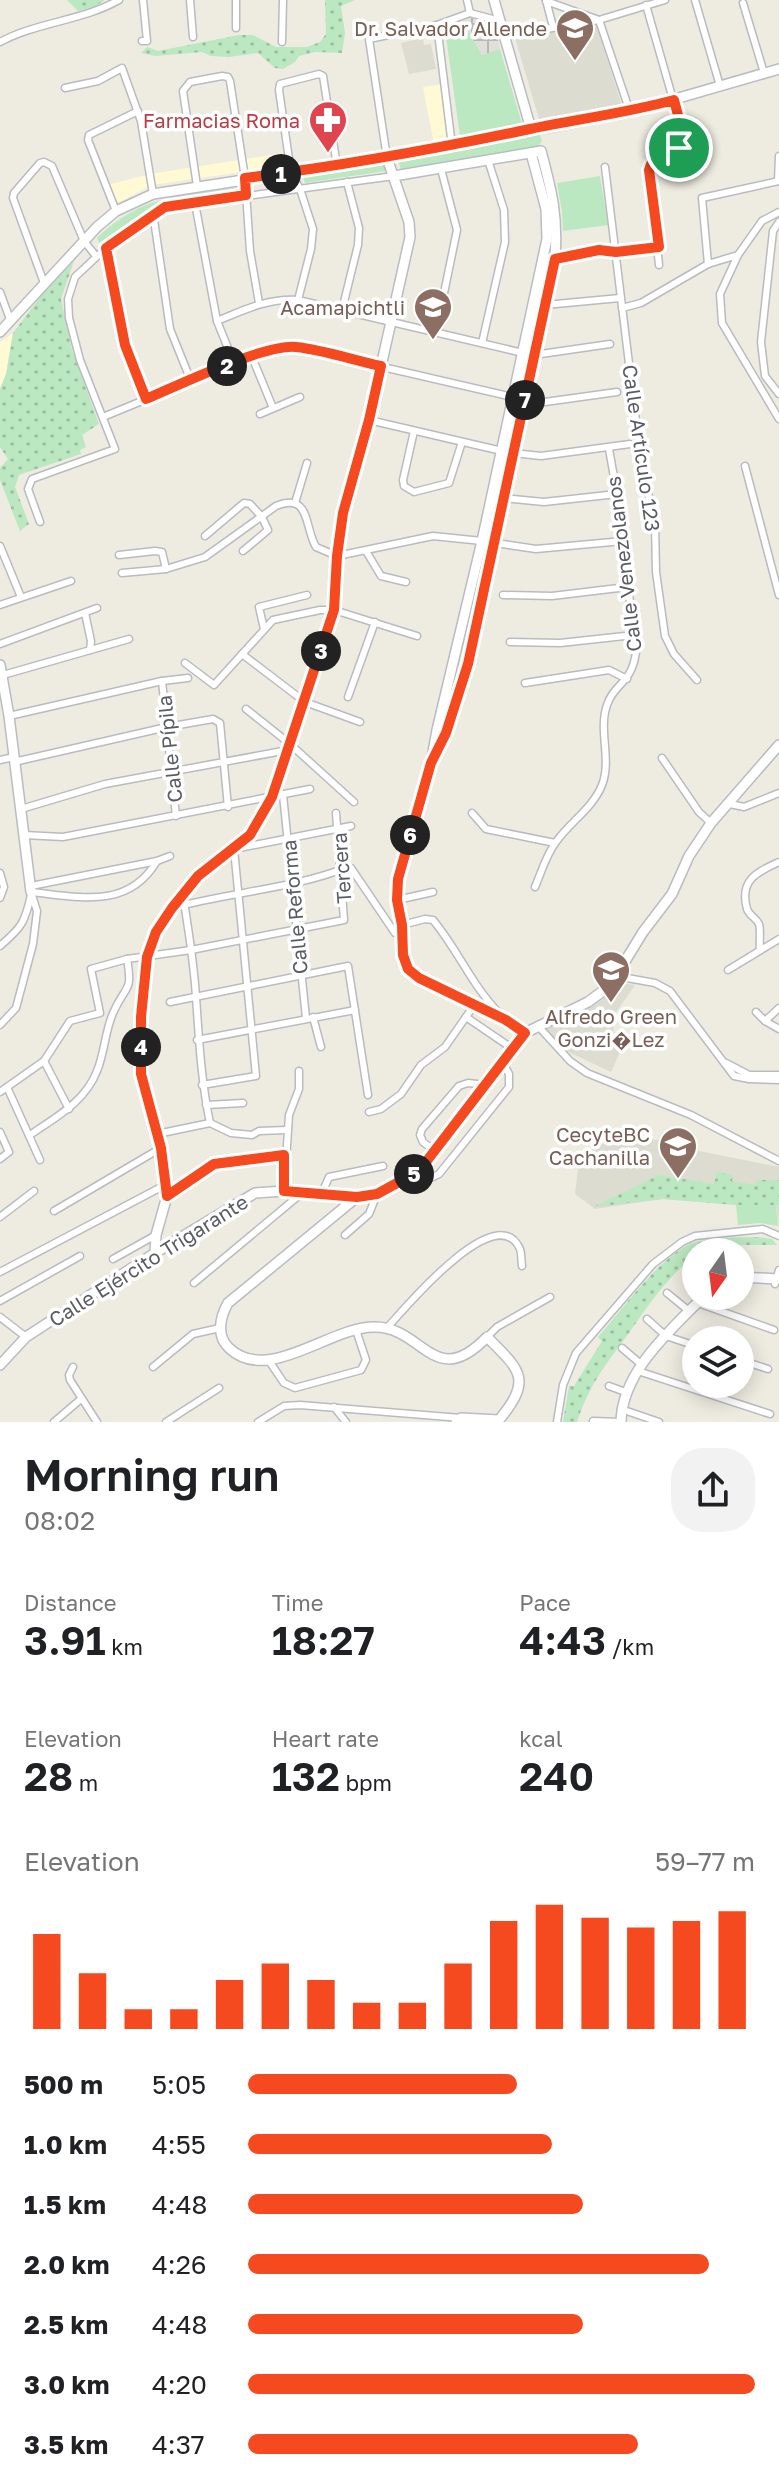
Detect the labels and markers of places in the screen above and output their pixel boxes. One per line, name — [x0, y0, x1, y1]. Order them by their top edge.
school or university icon: Dr. Salvador Allende — [554, 7, 596, 62]
place label: Dr. Salvador Allende — [354, 16, 547, 40]
pharmacy icon: Farmacias Roma — [307, 99, 349, 154]
place label: Farmacias Roma — [143, 108, 300, 132]
pin — [645, 114, 713, 182]
pin: 1 — [261, 154, 301, 194]
school or university icon: Acamapichtli — [412, 286, 454, 341]
place label: Acamapichtli — [280, 295, 405, 319]
pin: 2 — [207, 346, 247, 386]
pin: 7 — [505, 380, 545, 420]
pin: 3 — [301, 631, 341, 671]
pin: 6 — [390, 815, 430, 855]
school or university icon: Alfredo Green Gonzi�Lez — [590, 949, 632, 1004]
place label: Alfredo Green Gonzi�Lez — [545, 1004, 677, 1051]
pin: 4 — [121, 1027, 161, 1067]
place label: CecyteBC Cachanilla — [549, 1122, 650, 1169]
school or university icon: CecyteBC Cachanilla — [657, 1125, 699, 1180]
pin: 5 — [394, 1154, 434, 1194]

